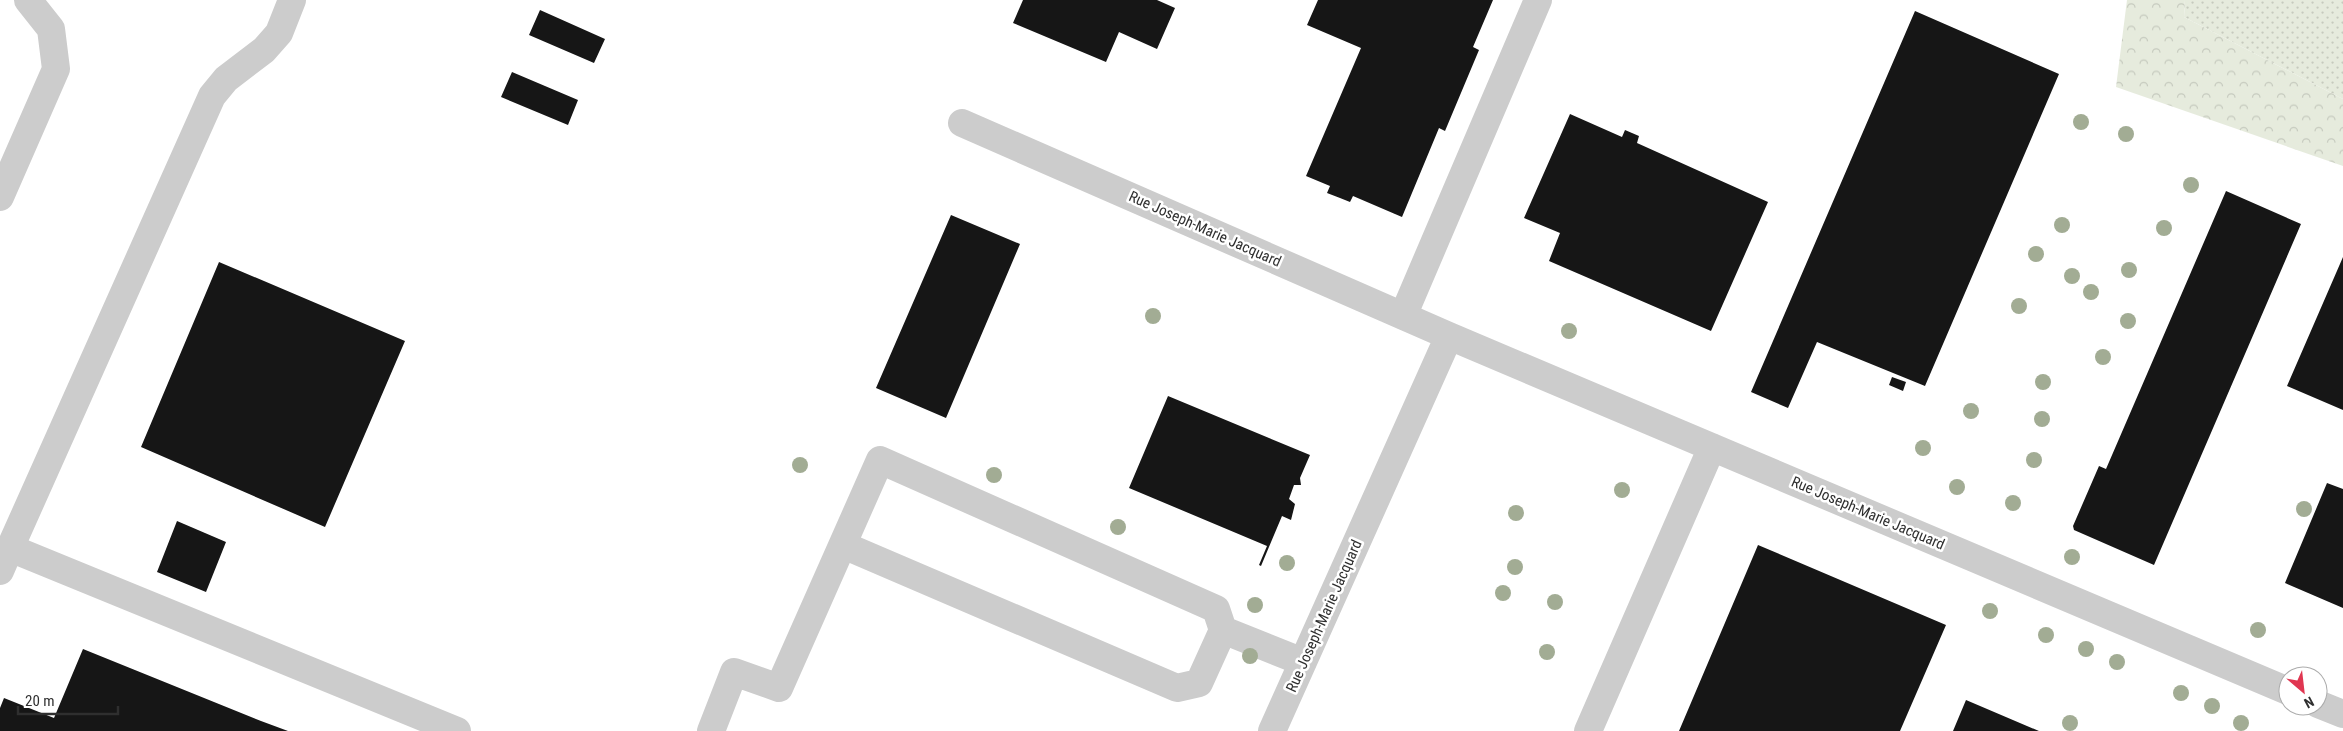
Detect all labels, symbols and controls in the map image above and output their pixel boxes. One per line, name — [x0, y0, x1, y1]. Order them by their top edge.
street label: Rue Joseph-Marie Jacquard — [1126, 187, 1284, 271]
street label: Rue Joseph-Marie Jacquard — [1789, 473, 1947, 553]
street label: Rue Joseph-Marie Jacquard — [1282, 537, 1366, 695]
north arrow — [2278, 666, 2328, 716]
scale bar — [18, 684, 118, 716]
text: 20 m — [25, 692, 55, 710]
text: N — [2302, 693, 2317, 712]

